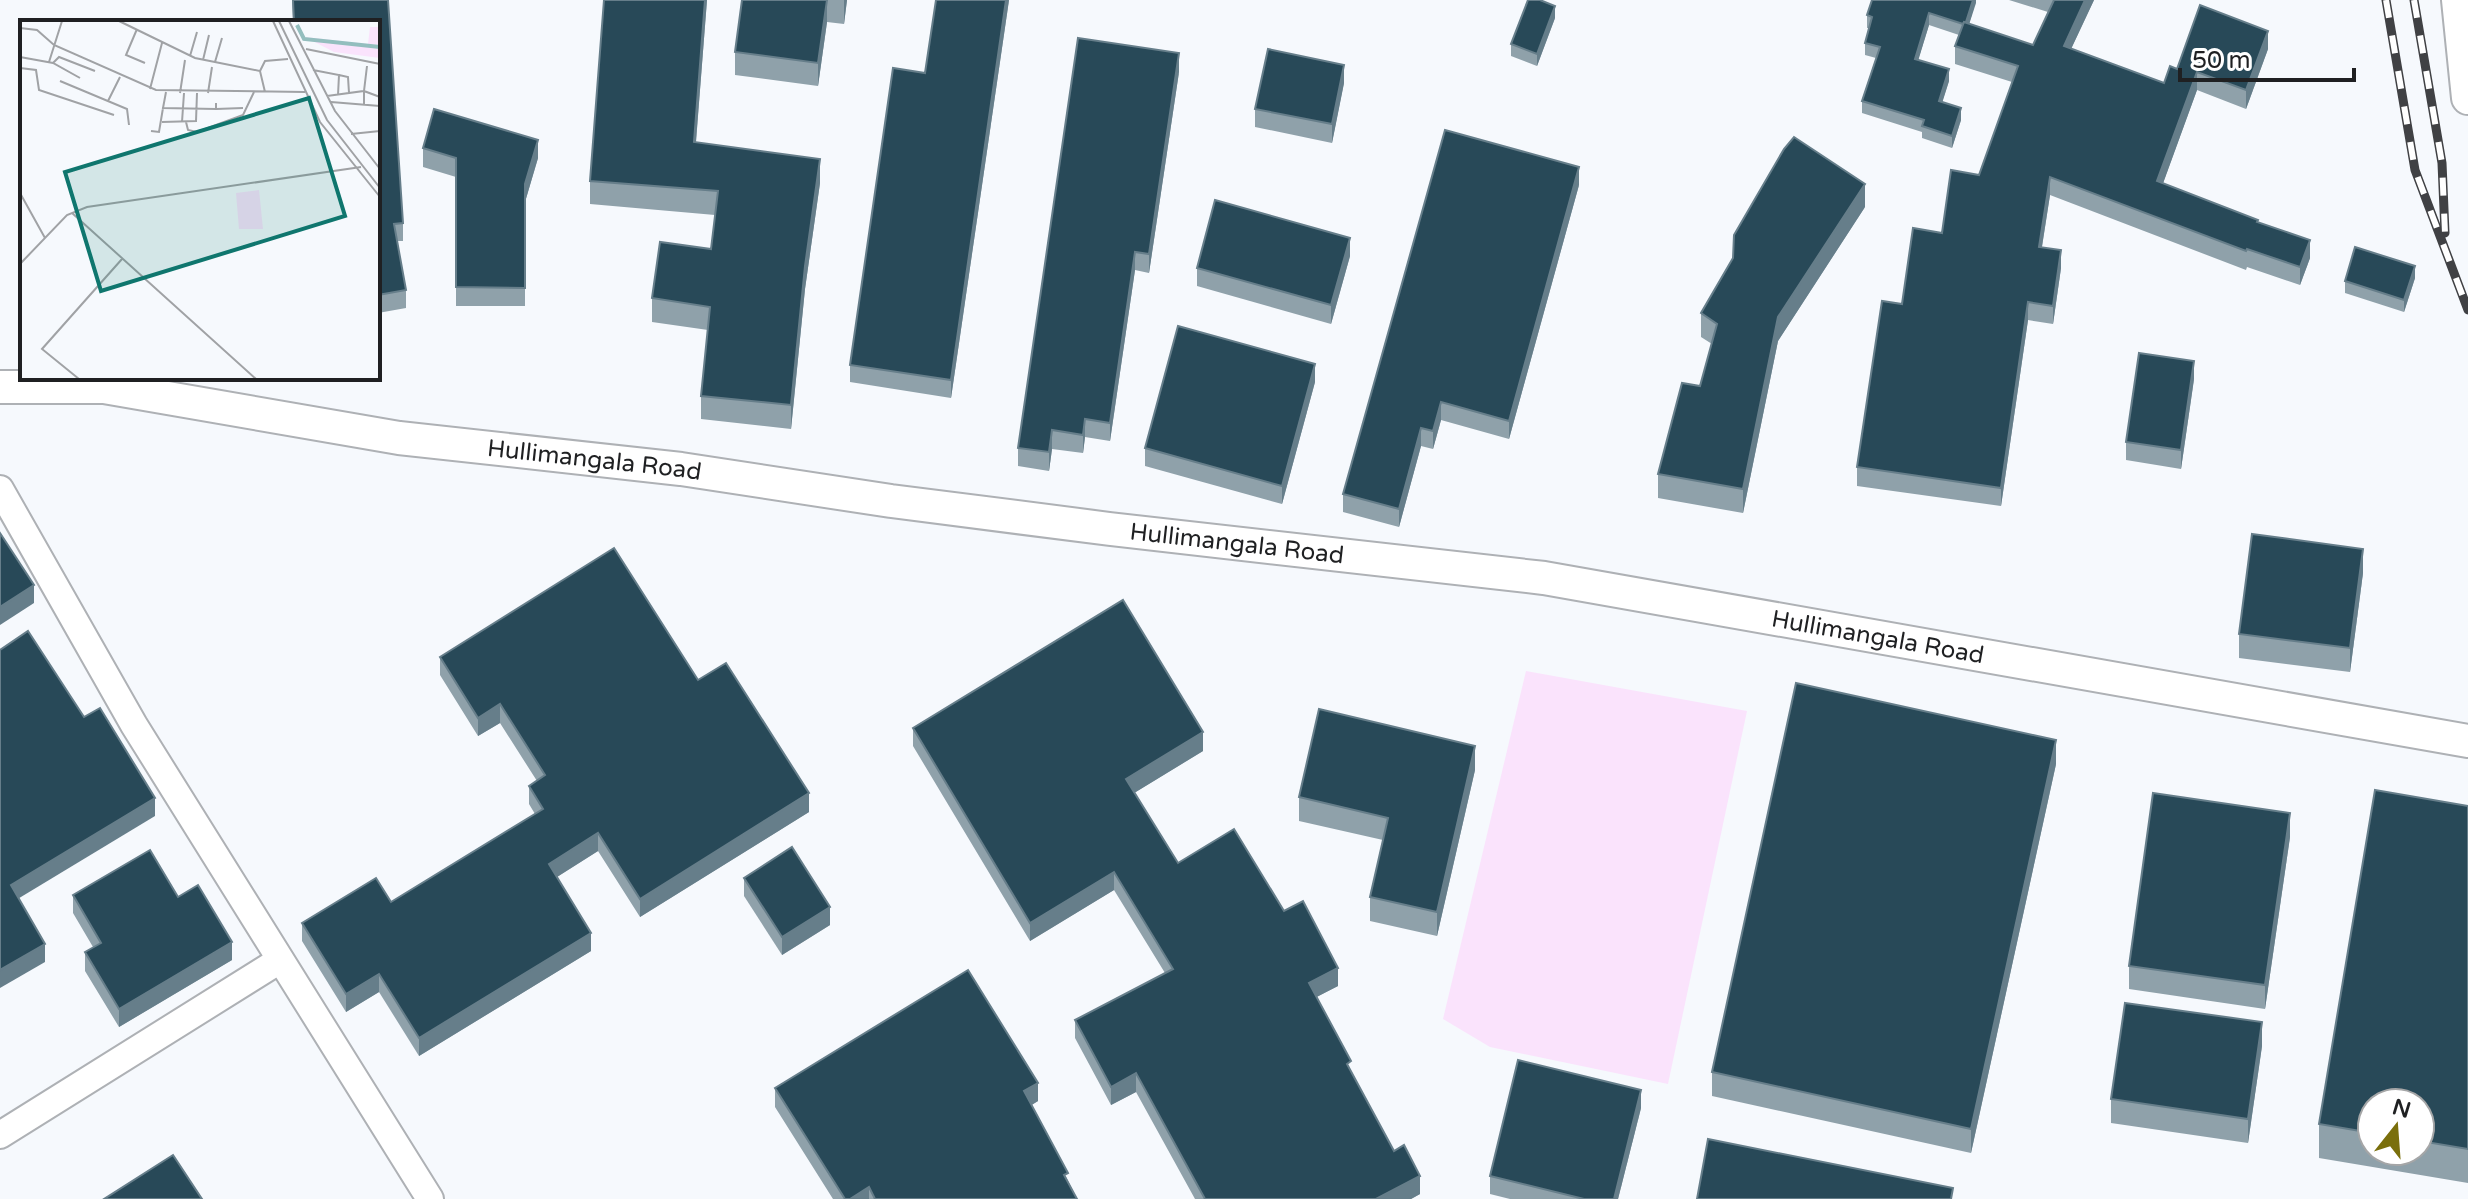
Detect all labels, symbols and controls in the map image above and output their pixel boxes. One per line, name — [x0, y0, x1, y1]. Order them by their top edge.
inset map — [20, 20, 380, 380]
scale bar — [2180, 32, 2354, 82]
text: 50 m — [2192, 46, 2250, 75]
street label: Hullimangala Road — [486, 433, 704, 486]
street label: Hullimangala Road — [1128, 517, 1346, 570]
street label: Hullimangala Road — [1769, 604, 1986, 670]
north arrow — [2356, 1087, 2436, 1167]
text: N — [2389, 1094, 2414, 1124]

